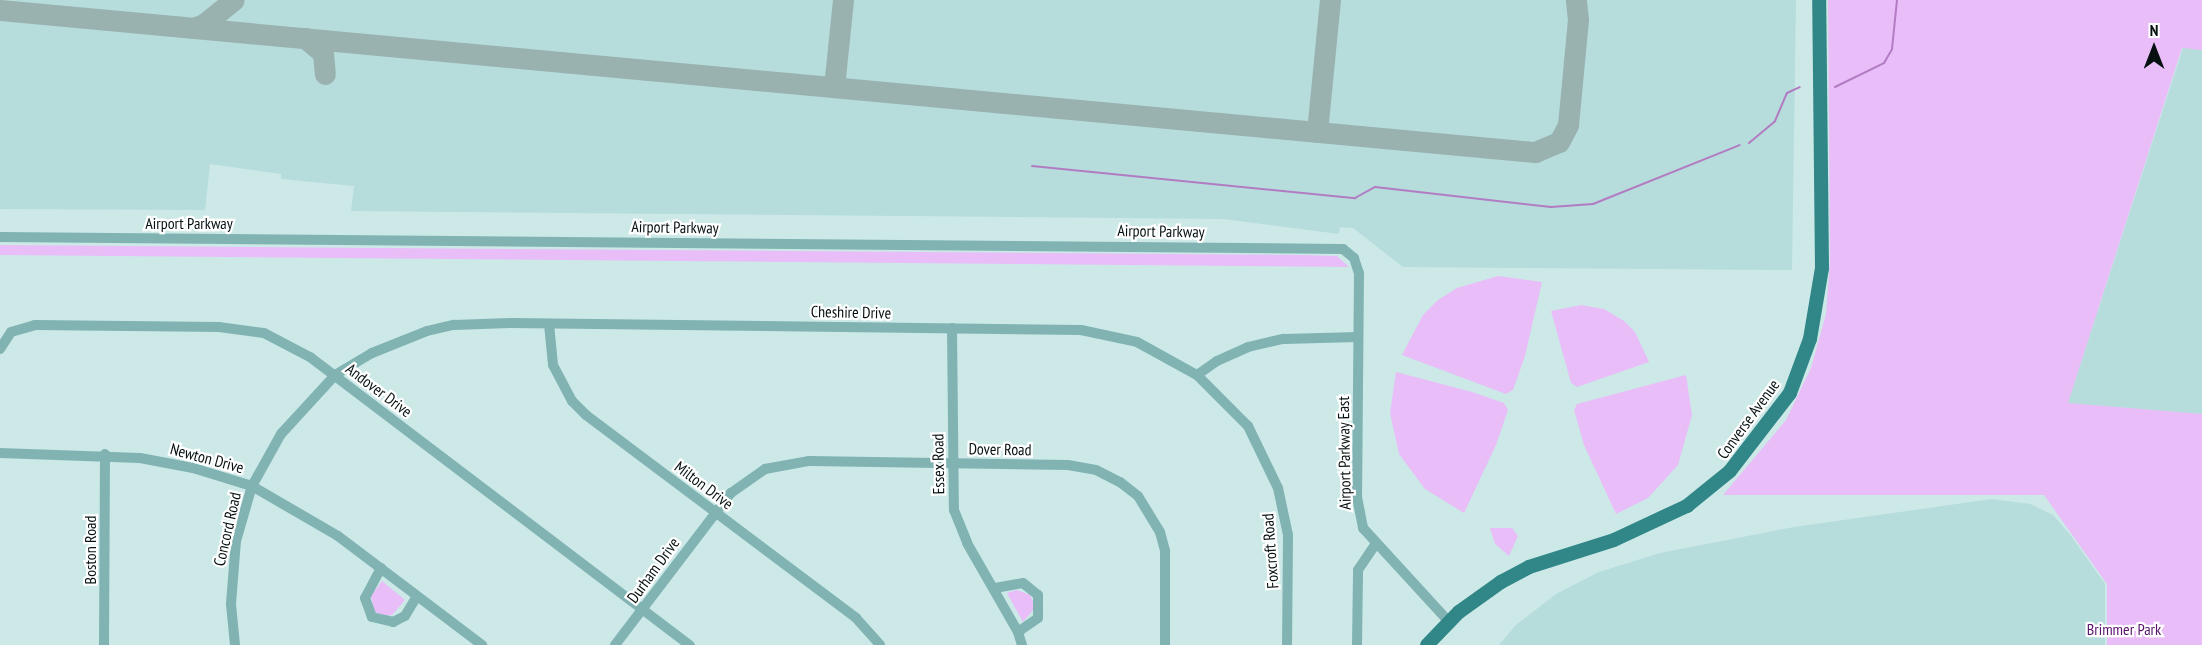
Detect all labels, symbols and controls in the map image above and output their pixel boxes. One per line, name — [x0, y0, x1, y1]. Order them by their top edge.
north arrow — [2124, 18, 2184, 78]
text: N — [2150, 20, 2158, 40]
street label: Airport Parkway — [145, 213, 233, 233]
street label: Airport Parkway — [631, 217, 719, 237]
street label: Airport Parkway — [1117, 221, 1205, 241]
street label: Cheshire Drive — [811, 302, 891, 322]
street label: Andover Drive — [342, 359, 416, 421]
street label: Converse Avenue — [1713, 375, 1783, 463]
street label: Airport Parkway East — [1333, 396, 1355, 510]
street label: Essex Road — [928, 433, 948, 495]
street label: Newton Drive — [168, 439, 246, 477]
street label: Dover Road — [968, 439, 1032, 459]
street label: Milton Drive — [671, 457, 737, 513]
street label: Concord Road — [209, 490, 245, 568]
street label: Foxcroft Road — [1258, 513, 1282, 589]
street label: Boston Road — [80, 516, 100, 584]
street label: Durham Drive — [623, 534, 683, 606]
park label: Brimmer Park — [2087, 619, 2161, 639]

